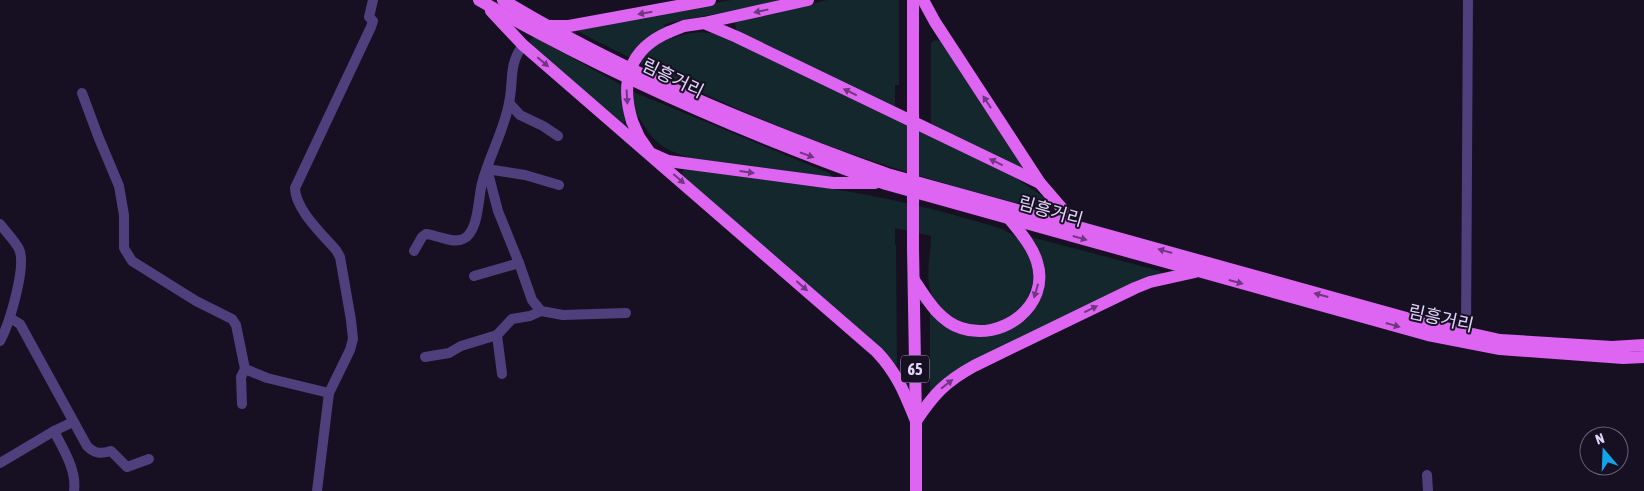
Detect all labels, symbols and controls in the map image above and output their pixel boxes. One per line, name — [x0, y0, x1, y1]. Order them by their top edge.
one-way arrow — [753, 7, 768, 15]
one-way arrow — [636, 9, 652, 17]
street label: 림흥거리 — [639, 54, 707, 102]
one-way arrow — [536, 56, 549, 67]
one-way arrow — [842, 88, 857, 96]
one-way arrow — [623, 89, 631, 105]
one-way arrow — [982, 95, 992, 108]
one-way arrow — [800, 151, 815, 159]
one-way arrow — [989, 158, 1003, 166]
one-way arrow — [740, 168, 756, 176]
one-way arrow — [673, 173, 685, 185]
street label: 림흥거리 — [1016, 192, 1086, 230]
one-way arrow — [1073, 234, 1088, 242]
one-way arrow — [1157, 247, 1172, 255]
one-way arrow — [1229, 278, 1244, 286]
one-way arrow — [795, 280, 808, 291]
one-way arrow — [1031, 284, 1039, 299]
one-way arrow — [1314, 290, 1329, 298]
street label: 림흥거리 — [1406, 300, 1476, 336]
one-way arrow — [1084, 305, 1098, 313]
one-way arrow — [1385, 321, 1401, 329]
road number: 65 — [901, 356, 929, 382]
one-way arrow — [940, 378, 953, 389]
north arrow — [1579, 426, 1629, 476]
text: N — [1593, 430, 1606, 448]

